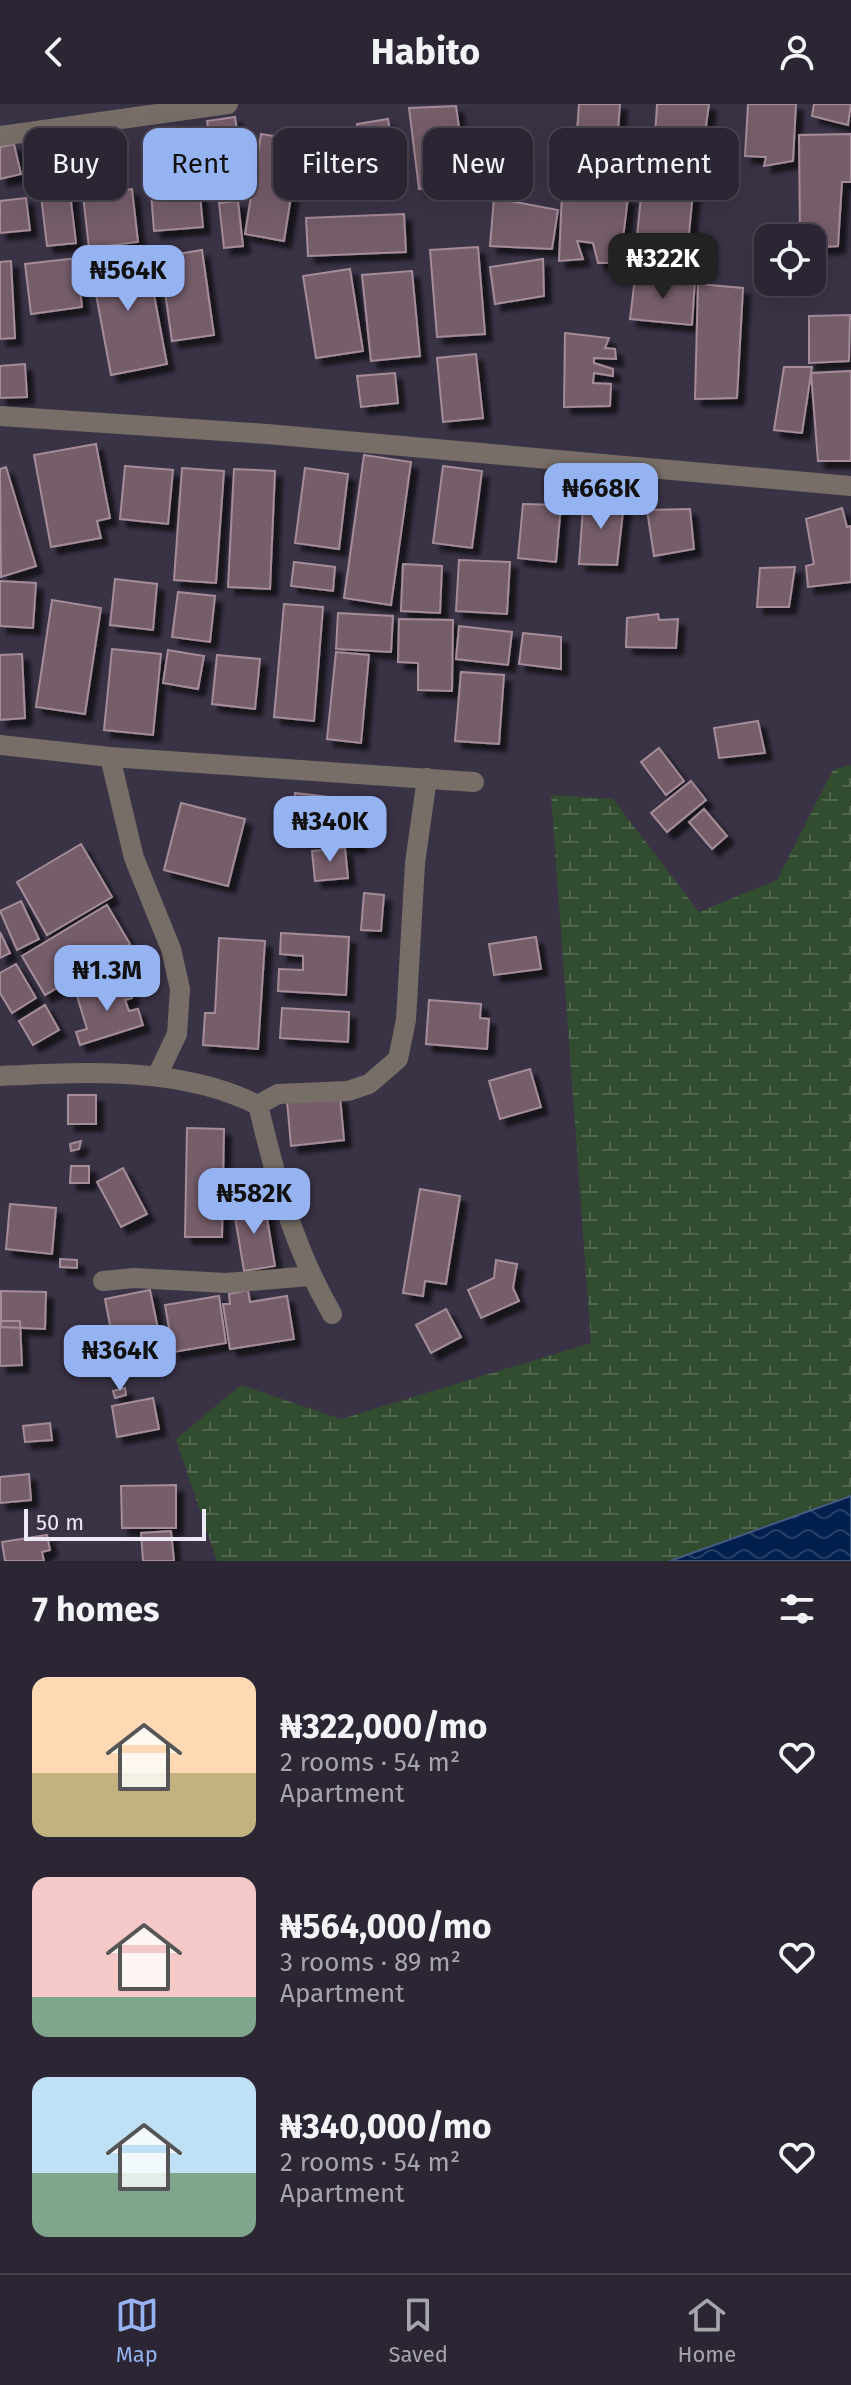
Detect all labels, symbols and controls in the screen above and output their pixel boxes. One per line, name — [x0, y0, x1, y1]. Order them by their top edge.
icon: back — [32, 30, 76, 74]
text: Habito — [371, 30, 480, 74]
icon: person — [775, 30, 819, 74]
chip: Buy — [24, 128, 127, 200]
chip: Rent — [143, 128, 257, 200]
chip: Filters — [273, 128, 407, 200]
chip: New — [423, 128, 533, 200]
chip: Apartment — [549, 128, 739, 200]
map controls — [754, 224, 826, 296]
button: locate — [754, 224, 826, 296]
pin: ₦322K — [607, 233, 719, 301]
text: ₦322K — [626, 243, 700, 274]
pin: ₦564K — [72, 245, 184, 313]
text: ₦564K — [90, 255, 166, 286]
pin: ₦668K — [545, 463, 657, 531]
text: ₦668K — [562, 473, 640, 504]
pin: ₦340K — [274, 796, 386, 864]
text: ₦340K — [292, 806, 368, 837]
pin: ₦1.3M — [51, 945, 163, 1013]
text: ₦1.3M — [72, 955, 142, 986]
pin: ₦582K — [198, 1168, 310, 1236]
text: ₦582K — [216, 1178, 292, 1209]
pin: ₦364K — [64, 1325, 176, 1393]
text: ₦364K — [82, 1335, 158, 1366]
scale bar — [24, 1505, 206, 1541]
text: 50 m — [36, 1509, 84, 1536]
icon: filters — [775, 1587, 819, 1631]
text: 7 homes — [32, 1589, 159, 1630]
text: ₦322,000/mo — [280, 1706, 487, 1747]
icon: home — [96, 1709, 192, 1805]
icon: heart — [775, 1735, 819, 1779]
text: 2 rooms · 54 m² — [280, 1747, 460, 1778]
text: Apartment — [280, 1778, 405, 1809]
text: ₦564,000/mo — [280, 1906, 492, 1947]
icon: home — [96, 1909, 192, 2005]
icon: heart — [775, 1935, 819, 1979]
text: 3 rooms · 89 m² — [280, 1947, 461, 1978]
text: Apartment — [280, 1978, 405, 2009]
text: ₦340,000/mo — [280, 2106, 492, 2147]
icon: home — [96, 2109, 192, 2205]
icon: heart — [775, 2135, 819, 2179]
text: 2 rooms · 54 m² — [280, 2147, 460, 2178]
text: Apartment — [280, 2178, 405, 2209]
tab: Map — [115, 2293, 159, 2368]
tab: Saved — [388, 2293, 448, 2368]
tab: Home — [678, 2293, 736, 2368]

